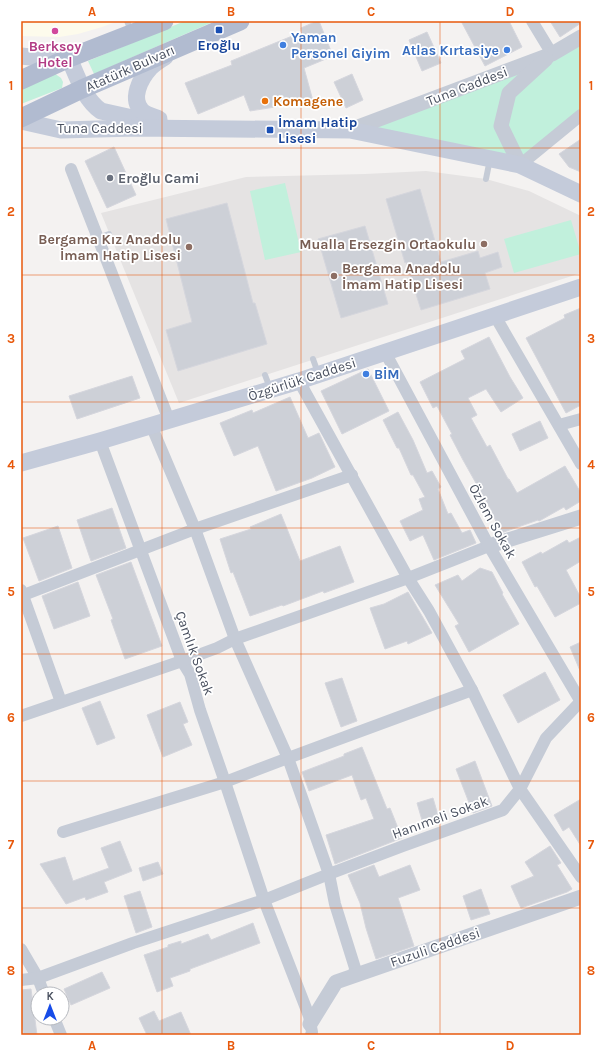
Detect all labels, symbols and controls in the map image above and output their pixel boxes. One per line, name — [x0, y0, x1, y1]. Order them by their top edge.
text: A — [88, 4, 96, 19]
text: B — [227, 4, 235, 19]
text: C — [367, 4, 375, 19]
text: D — [506, 4, 515, 19]
marker: Eroğlu — [214, 25, 224, 35]
marker: Berksoy Hotel — [50, 26, 60, 36]
place label: Yaman Personel Giyim — [291, 29, 390, 62]
place label: Eroğlu — [198, 37, 240, 54]
place label: Berksoy Hotel — [29, 38, 81, 71]
marker: Yaman Personel Giyim — [278, 40, 288, 50]
street label: Atatürk Bulvarı — [83, 41, 178, 96]
place label: Atlas Kırtasiye — [402, 42, 499, 59]
marker: Atlas Kırtasiye — [502, 45, 512, 55]
street label: Tuna Caddesi — [424, 63, 510, 110]
text: 1 — [9, 78, 13, 93]
text: 1 — [589, 78, 593, 93]
place label: Komagene — [273, 93, 343, 110]
marker: Komagene — [260, 96, 270, 106]
place label: İmam Hatip Lisesi — [278, 114, 357, 147]
street label: Tuna Caddesi — [57, 120, 143, 137]
marker: İmam Hatip Lisesi — [265, 125, 275, 135]
place label: Eroğlu Cami — [118, 170, 199, 187]
marker: Eroğlu Cami — [105, 173, 115, 183]
text: 2 — [7, 204, 15, 219]
text: 2 — [587, 204, 595, 219]
place label: Bergama Kız Anadolu İmam Hatip Lisesi — [38, 231, 181, 264]
place label: Mualla Ersezgin Ortaokulu — [299, 236, 476, 253]
marker: Mualla Ersezgin Ortaokulu — [479, 239, 489, 249]
marker: Bergama Kız Anadolu İmam Hatip Lisesi — [184, 242, 194, 252]
place label: Bergama Anadolu İmam Hatip Lisesi — [342, 260, 463, 293]
marker: Bergama Anadolu İmam Hatip Lisesi — [329, 271, 339, 281]
text: 3 — [7, 331, 15, 346]
text: 3 — [587, 331, 595, 346]
street label: Özgürlük Caddesi — [246, 354, 358, 405]
place label: BİM — [374, 366, 400, 383]
marker: BİM — [361, 369, 371, 379]
text: 4 — [7, 457, 15, 472]
text: 4 — [587, 457, 595, 472]
street label: Özlem Sokak — [465, 481, 520, 562]
text: 5 — [7, 584, 15, 599]
text: 5 — [587, 584, 595, 599]
street label: Çamlık Sokak — [171, 609, 218, 698]
text: 6 — [7, 710, 15, 725]
text: 6 — [587, 710, 595, 725]
street label: Hanımeli Sokak — [390, 792, 491, 843]
text: 7 — [8, 837, 15, 852]
text: 7 — [588, 837, 595, 852]
street label: Fuzuli Caddesi — [388, 924, 482, 971]
text: 8 — [7, 963, 15, 978]
text: 8 — [587, 963, 595, 978]
north arrow — [30, 986, 70, 1026]
text: K — [46, 990, 54, 1003]
text: A — [88, 1038, 96, 1053]
text: B — [227, 1038, 235, 1053]
text: C — [367, 1038, 375, 1053]
text: D — [506, 1038, 515, 1053]

